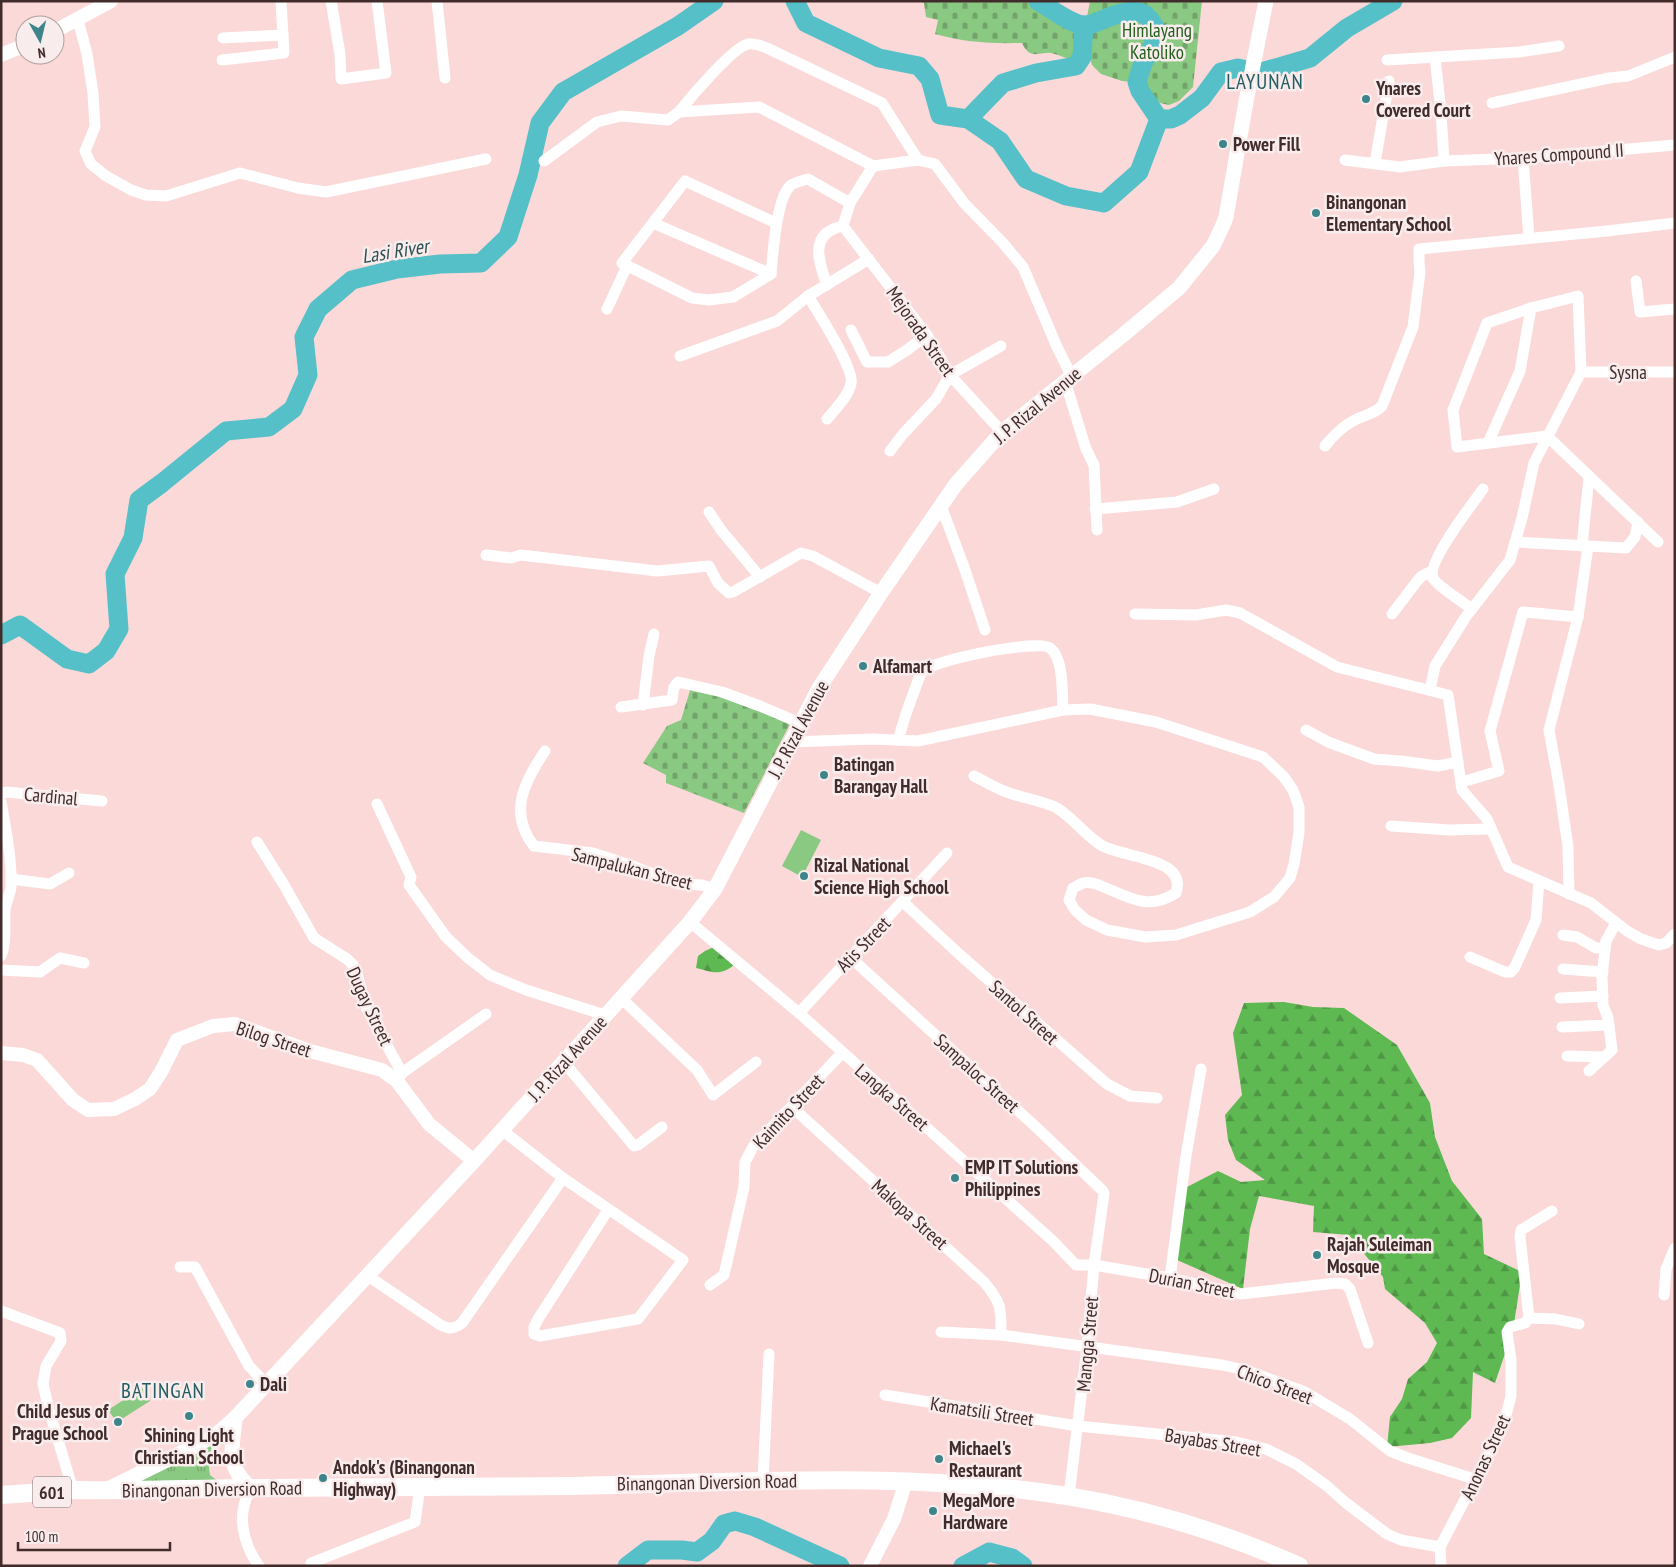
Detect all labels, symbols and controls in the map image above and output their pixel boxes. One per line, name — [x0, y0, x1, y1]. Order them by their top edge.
north arrow — [15, 15, 65, 65]
park label: Himlayang Katoliko — [1122, 18, 1192, 64]
text: N — [37, 43, 47, 62]
district label: LAYUNAN — [1226, 68, 1304, 95]
place label: Ynares Covered Court — [1375, 76, 1471, 122]
marker: Ynares Covered Court — [1360, 93, 1372, 105]
place label: Power Fill — [1233, 132, 1300, 156]
street label: Ynares Compound II — [1493, 137, 1625, 171]
marker: Power Fill — [1217, 138, 1229, 150]
place label: Binangonan Elementary School — [1326, 190, 1451, 236]
marker: Binangonan Elementary School — [1310, 207, 1322, 219]
water label: Lasi River — [360, 233, 433, 269]
street label: Mejorada Street — [881, 281, 961, 381]
street label: Sysna — [1609, 360, 1647, 384]
street label: J. P. Rizal Avenue — [987, 361, 1086, 449]
place label: Alfamart — [872, 654, 933, 678]
marker: Alfamart — [857, 660, 869, 672]
street label: J. P. Rizal Avenue — [762, 676, 834, 783]
place label: Batingan Barangay Hall — [834, 752, 928, 798]
marker: Batingan Barangay Hall — [818, 769, 830, 781]
street label: Cardinal — [23, 782, 80, 810]
street label: Sampalukan Street — [569, 841, 695, 895]
place label: Rizal National Science High School — [814, 853, 949, 899]
marker: Rizal National Science High School — [798, 870, 810, 882]
street label: Atis Street — [831, 911, 896, 977]
street label: Dugay Street — [341, 963, 399, 1050]
street label: Santol Street — [984, 975, 1064, 1050]
street label: J. P. Rizal Avenue — [522, 1010, 612, 1107]
street label: Bilog Street — [234, 1016, 315, 1063]
street label: Sampaloc Street — [929, 1028, 1025, 1118]
street label: Langka Street — [850, 1058, 934, 1136]
street label: Kaimito Street — [747, 1068, 829, 1153]
place label: EMP IT Solutions Philippines — [965, 1155, 1079, 1201]
marker: EMP IT Solutions Philippines — [949, 1172, 961, 1184]
street label: Makopa Street — [867, 1174, 954, 1255]
place label: Rajah Suleiman Mosque — [1327, 1232, 1432, 1278]
marker: Rajah Suleiman Mosque — [1311, 1249, 1323, 1261]
street label: Durian Street — [1147, 1263, 1238, 1303]
street label: Mangga Street — [1071, 1295, 1103, 1393]
street label: Chico Street — [1234, 1359, 1317, 1410]
place label: Dali — [260, 1372, 287, 1396]
district label: BATINGAN — [121, 1377, 205, 1404]
marker: Dali — [244, 1378, 256, 1390]
street label: Kamatsili Street — [929, 1391, 1036, 1431]
place label: Child Jesus of Prague School — [12, 1399, 109, 1445]
marker: Shining Light Christian School — [183, 1410, 195, 1422]
street label: Anonas Street — [1455, 1410, 1515, 1503]
marker: Child Jesus of Prague School — [112, 1416, 124, 1428]
place label: Shining Light Christian School — [135, 1423, 244, 1469]
street label: Bayabas Street — [1163, 1423, 1264, 1462]
place label: Michael's Restaurant — [949, 1436, 1022, 1482]
marker: Michael's Restaurant — [933, 1453, 945, 1465]
place label: Andok's (Binangonan Highway) — [332, 1455, 475, 1501]
street label: Binangonan Diversion Road — [617, 1468, 797, 1496]
marker: Andok's (Binangonan Highway) — [317, 1472, 329, 1484]
street label: Binangonan Diversion Road — [122, 1475, 302, 1503]
road number: 601 — [33, 1476, 71, 1508]
place label: MegaMore Hardware — [943, 1488, 1015, 1534]
marker: MegaMore Hardware — [927, 1505, 939, 1517]
scale bar — [18, 1520, 170, 1552]
text: 100 m — [25, 1527, 58, 1546]

